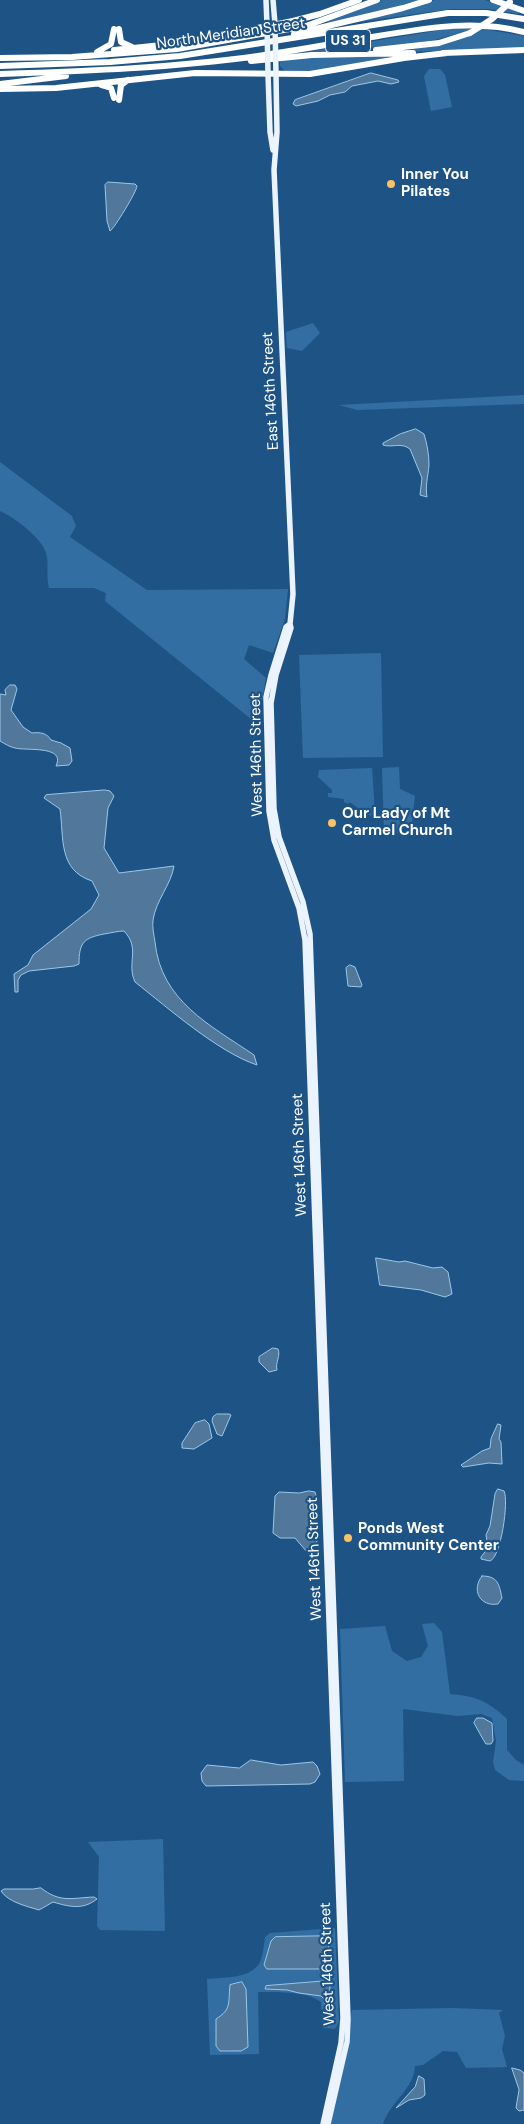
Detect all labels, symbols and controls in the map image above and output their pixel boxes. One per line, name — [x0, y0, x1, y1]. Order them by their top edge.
street label: North Meridian Street — [156, 15, 306, 53]
road number: US 31 — [326, 29, 370, 52]
place label: Inner You Pilates — [401, 166, 469, 201]
marker: Inner You Pilates — [385, 178, 397, 190]
street label: East 146th Street — [259, 332, 283, 450]
street label: West 146th Street — [247, 693, 267, 817]
place label: Our Lady of Mt Carmel Church — [342, 805, 453, 840]
marker: Our Lady of Mt Carmel Church — [326, 817, 338, 829]
street label: West 146th Street — [289, 1093, 311, 1217]
street label: West 146th Street — [304, 1497, 326, 1621]
place label: Ponds West Community Center — [358, 1520, 499, 1555]
marker: Ponds West Community Center — [342, 1532, 354, 1544]
street label: West 146th Street — [317, 1902, 339, 2026]

